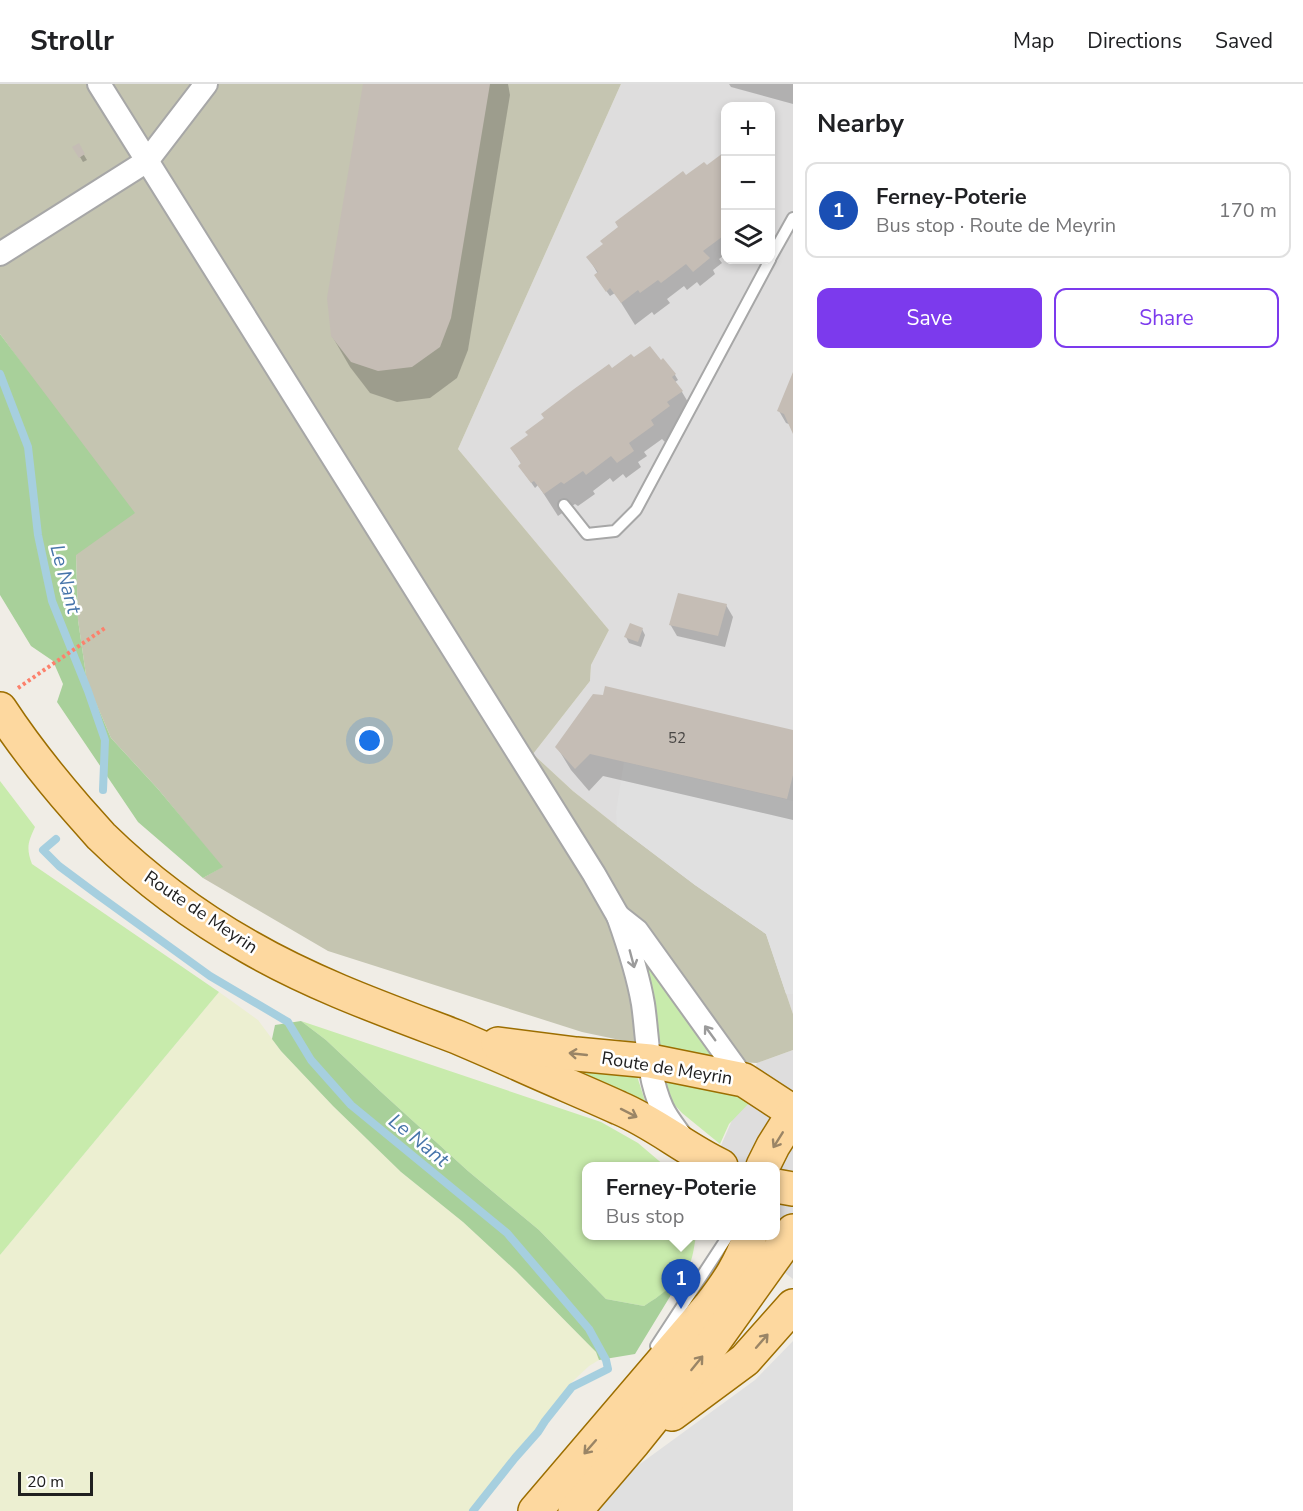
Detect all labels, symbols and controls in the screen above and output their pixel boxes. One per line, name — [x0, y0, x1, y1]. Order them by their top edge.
text: Strollr — [30, 22, 114, 60]
text: Map — [1013, 27, 1054, 55]
text: Directions — [1087, 27, 1182, 55]
text: Saved — [1215, 27, 1273, 55]
map controls — [721, 102, 775, 264]
button: + — [721, 102, 775, 156]
text: Nearby — [817, 106, 904, 141]
button: − — [721, 156, 775, 210]
text: Ferney-Poterie — [876, 182, 1027, 212]
text: 1 — [833, 197, 845, 224]
text: 170 m — [1219, 197, 1277, 224]
button: layers — [721, 210, 775, 264]
text: Bus stop · Route de Meyrin — [876, 212, 1116, 239]
button: Save — [817, 288, 1042, 348]
button: Share — [1054, 288, 1279, 348]
water label: Le Nant — [43, 542, 88, 618]
your location — [355, 726, 384, 755]
house number: 52 — [668, 728, 686, 748]
street label: Route de Meyrin — [140, 865, 262, 959]
one-way arrow — [626, 949, 638, 968]
one-way arrow — [704, 1025, 716, 1041]
street label: Route de Meyrin — [600, 1046, 734, 1090]
one-way arrow — [569, 1048, 589, 1059]
one-way arrow — [619, 1107, 637, 1119]
water label: Le Nant — [383, 1108, 455, 1174]
one-way arrow — [771, 1131, 783, 1148]
popup — [582, 1162, 780, 1240]
text: Ferney-Poterie — [606, 1173, 756, 1203]
text: Bus stop — [606, 1203, 684, 1230]
pin: 1 — [662, 1260, 700, 1309]
one-way arrow — [755, 1334, 769, 1349]
one-way arrow — [691, 1356, 704, 1372]
one-way arrow — [583, 1439, 597, 1454]
scale bar — [18, 1469, 93, 1496]
text: 20 m — [27, 1471, 64, 1493]

